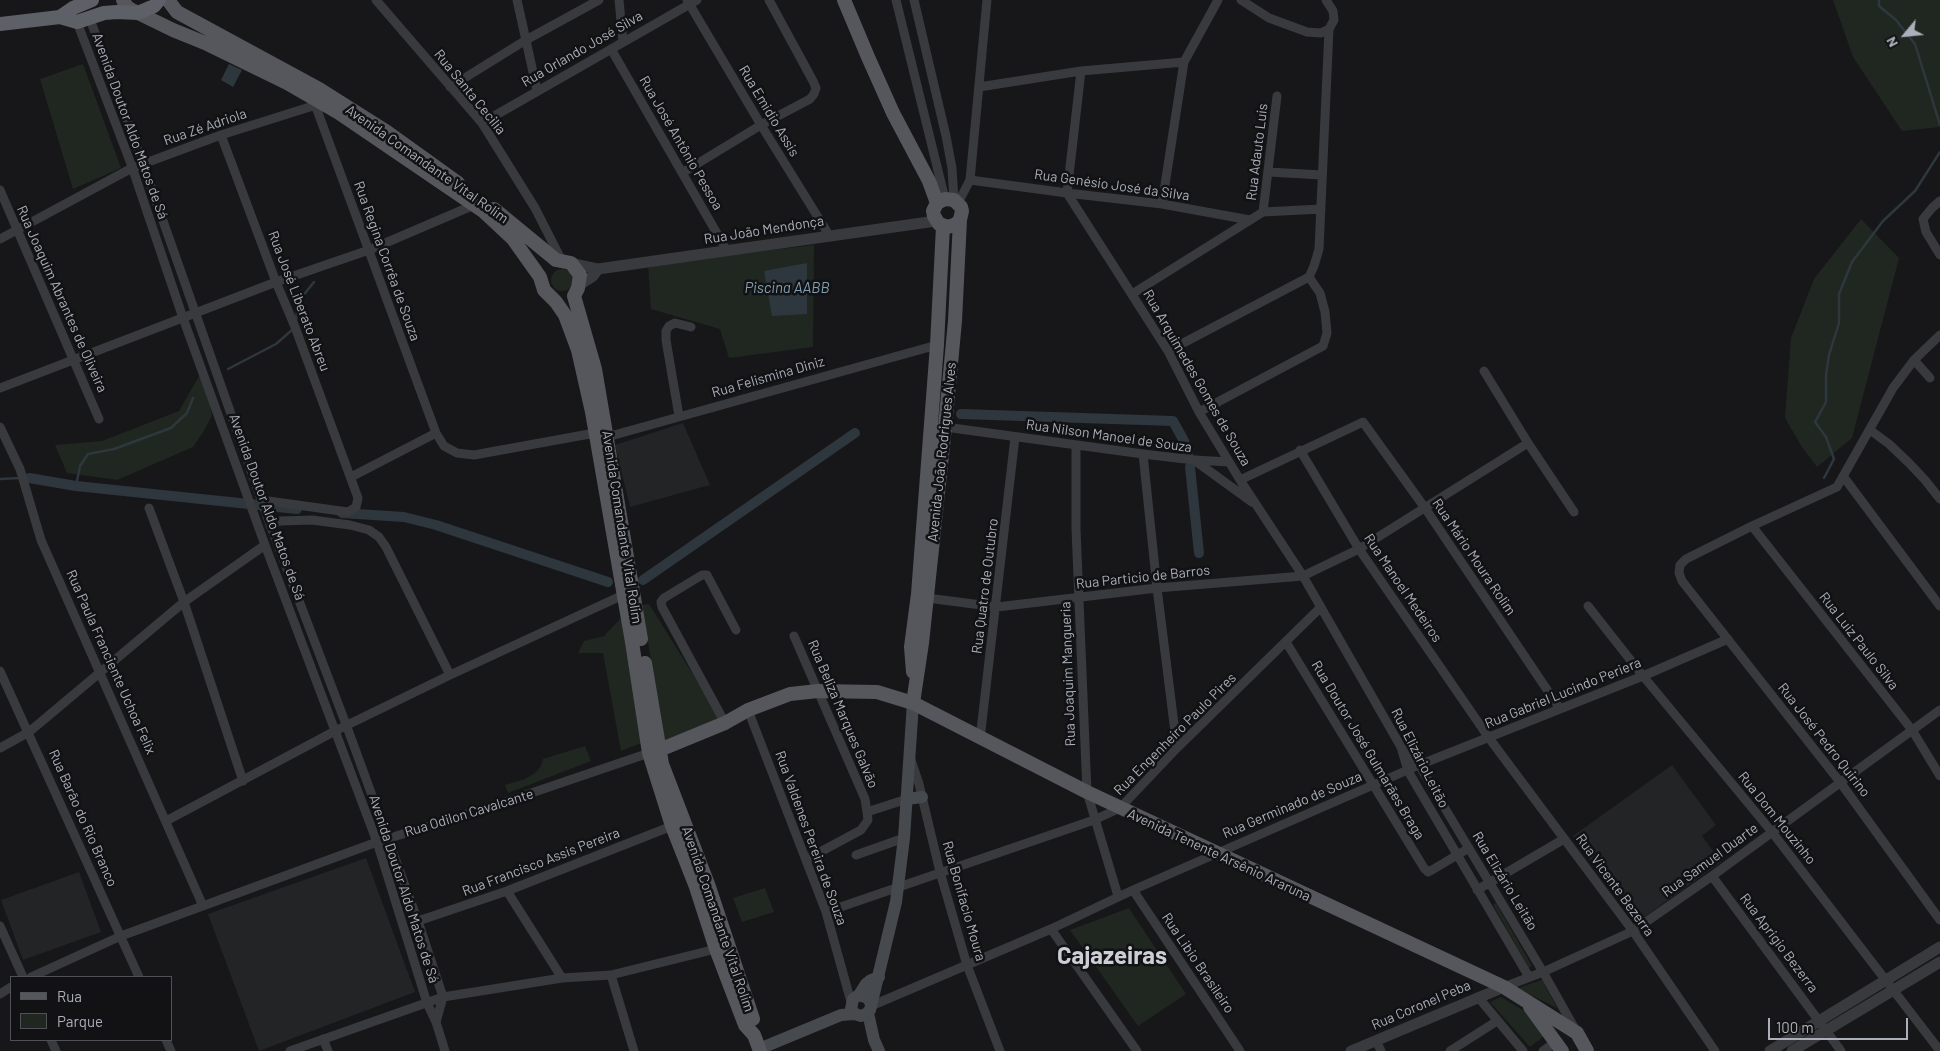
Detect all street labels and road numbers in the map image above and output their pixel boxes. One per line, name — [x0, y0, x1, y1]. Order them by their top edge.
street label: Rua Orlando José Silva — [518, 7, 646, 91]
street label: Avenida Doutor Aldo Matos de Sá — [88, 31, 172, 221]
street label: Rua Santa Cecilia — [431, 46, 509, 138]
street label: Rua Emidio Assis — [735, 62, 803, 160]
street label: Rua José Antônio Pessoa — [636, 73, 726, 213]
street label: Avenida Comandante Vital Rolim — [342, 101, 512, 227]
street label: Rua Adauto Luis — [1243, 102, 1271, 202]
street label: Rua Zé Adriola — [161, 105, 249, 149]
street label: Rua Genésio José da Silva — [1033, 166, 1191, 204]
street label: Rua Regina Corrêa de Souza — [350, 179, 424, 343]
street label: Rua Joaquim Abrantes de Oliveira — [13, 203, 111, 395]
street label: Rua João Mendonça — [703, 212, 825, 248]
street label: Rua José Liberato Abreu — [264, 228, 334, 374]
street label: Rua Arquimedes Gomes de Souza — [1140, 287, 1254, 469]
street label: Rua Felismina Diniz — [710, 353, 826, 401]
street label: Avenida João Rodrigues Alves — [924, 361, 960, 543]
street label: Avenida Doutor Aldo Matos de Sá — [225, 412, 309, 602]
street label: Rua Nilson Manoel de Souza — [1025, 416, 1193, 456]
street label: Avenida Comandante Vital Rolim — [598, 429, 646, 625]
street label: Rua Mário Moura Rolim — [1429, 496, 1519, 618]
street label: Rua Quatro de Outubro — [968, 517, 1002, 655]
street label: Rua Manoel Medeiros — [1360, 531, 1446, 645]
street label: Rua Particio de Barros — [1075, 562, 1211, 592]
street label: Rua Paula Franciente Uchoa Felix — [63, 567, 159, 757]
street label: Rua Luiz Paulo Silva — [1816, 589, 1902, 693]
street label: Rua Joaquim Mangueria — [1057, 601, 1079, 747]
street label: Rua Beliza Marques Galvão — [804, 637, 882, 791]
street label: Rua Gabriel Lucindo Periera — [1482, 654, 1644, 732]
street label: Rua Doutor José Gulmarães Braga — [1308, 658, 1428, 842]
street label: Rua Engenheiro Paulo Pires — [1110, 669, 1240, 799]
street label: Rua José Pedro Quirino — [1774, 680, 1874, 800]
street label: Rua ElizárioLeitão — [1388, 705, 1452, 811]
street label: Rua Barāo do Rio Branco — [45, 747, 121, 889]
street label: Rua Valdenes Pereira de Souza — [772, 748, 850, 928]
street label: Rua Germinado de Souza — [1220, 768, 1364, 842]
street label: Rua Dom Mouzinho — [1735, 768, 1819, 868]
street label: Rua Odilon Cavalcante — [403, 785, 535, 841]
street label: Avenida Doutor Aldo Matos de Sá — [366, 793, 442, 985]
street label: Avenida Tenente Arsênio Araruna — [1125, 805, 1313, 905]
street label: Rua Samuel Duarte — [1659, 820, 1761, 900]
street label: Rua Francisco Assis Pereira — [460, 824, 622, 900]
street label: Avenida Comandante Vital Rolim — [678, 824, 758, 1014]
street label: Rua Elizário Leitão — [1469, 828, 1541, 934]
street label: Rua Vicente Bezerra — [1572, 831, 1658, 939]
street label: Rua Bonifacio Moura — [939, 839, 989, 963]
street label: Rua Aprigio Bezerra — [1736, 890, 1822, 996]
street label: Rua Libio Brasileiro — [1158, 910, 1238, 1016]
street label: Rua Coronel Peba — [1369, 977, 1473, 1033]

